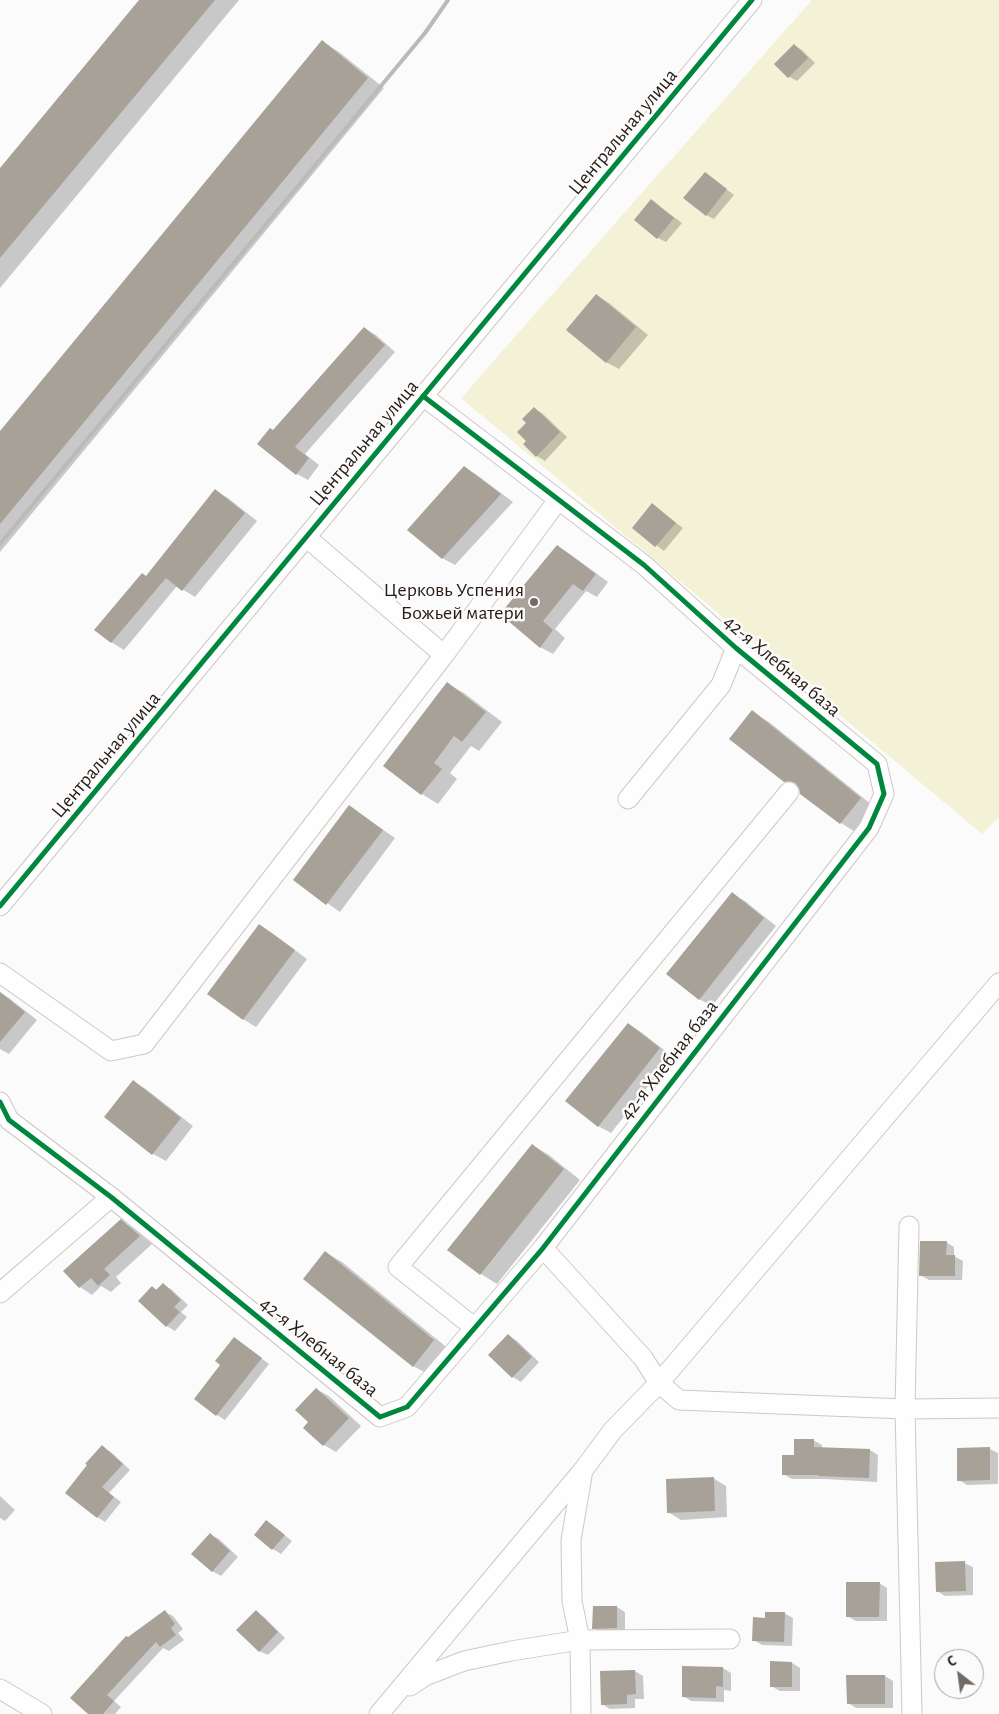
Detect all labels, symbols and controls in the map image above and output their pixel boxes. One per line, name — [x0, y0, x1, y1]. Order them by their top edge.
street label: Центральная улица — [563, 64, 683, 200]
street label: Центральная улица — [304, 375, 424, 511]
place label: Церковь Успения Божьей матери — [384, 578, 524, 625]
marker: Церковь Успения Божьей матери — [528, 596, 540, 608]
street label: 42-я Хлебная база — [718, 610, 846, 722]
street label: Центральная улица — [46, 687, 166, 823]
street label: 42-я Хлебная база — [615, 995, 723, 1125]
street label: 42-я Хлебная база — [255, 1292, 383, 1402]
north arrow — [934, 1649, 984, 1699]
text: С — [945, 1654, 959, 1670]

